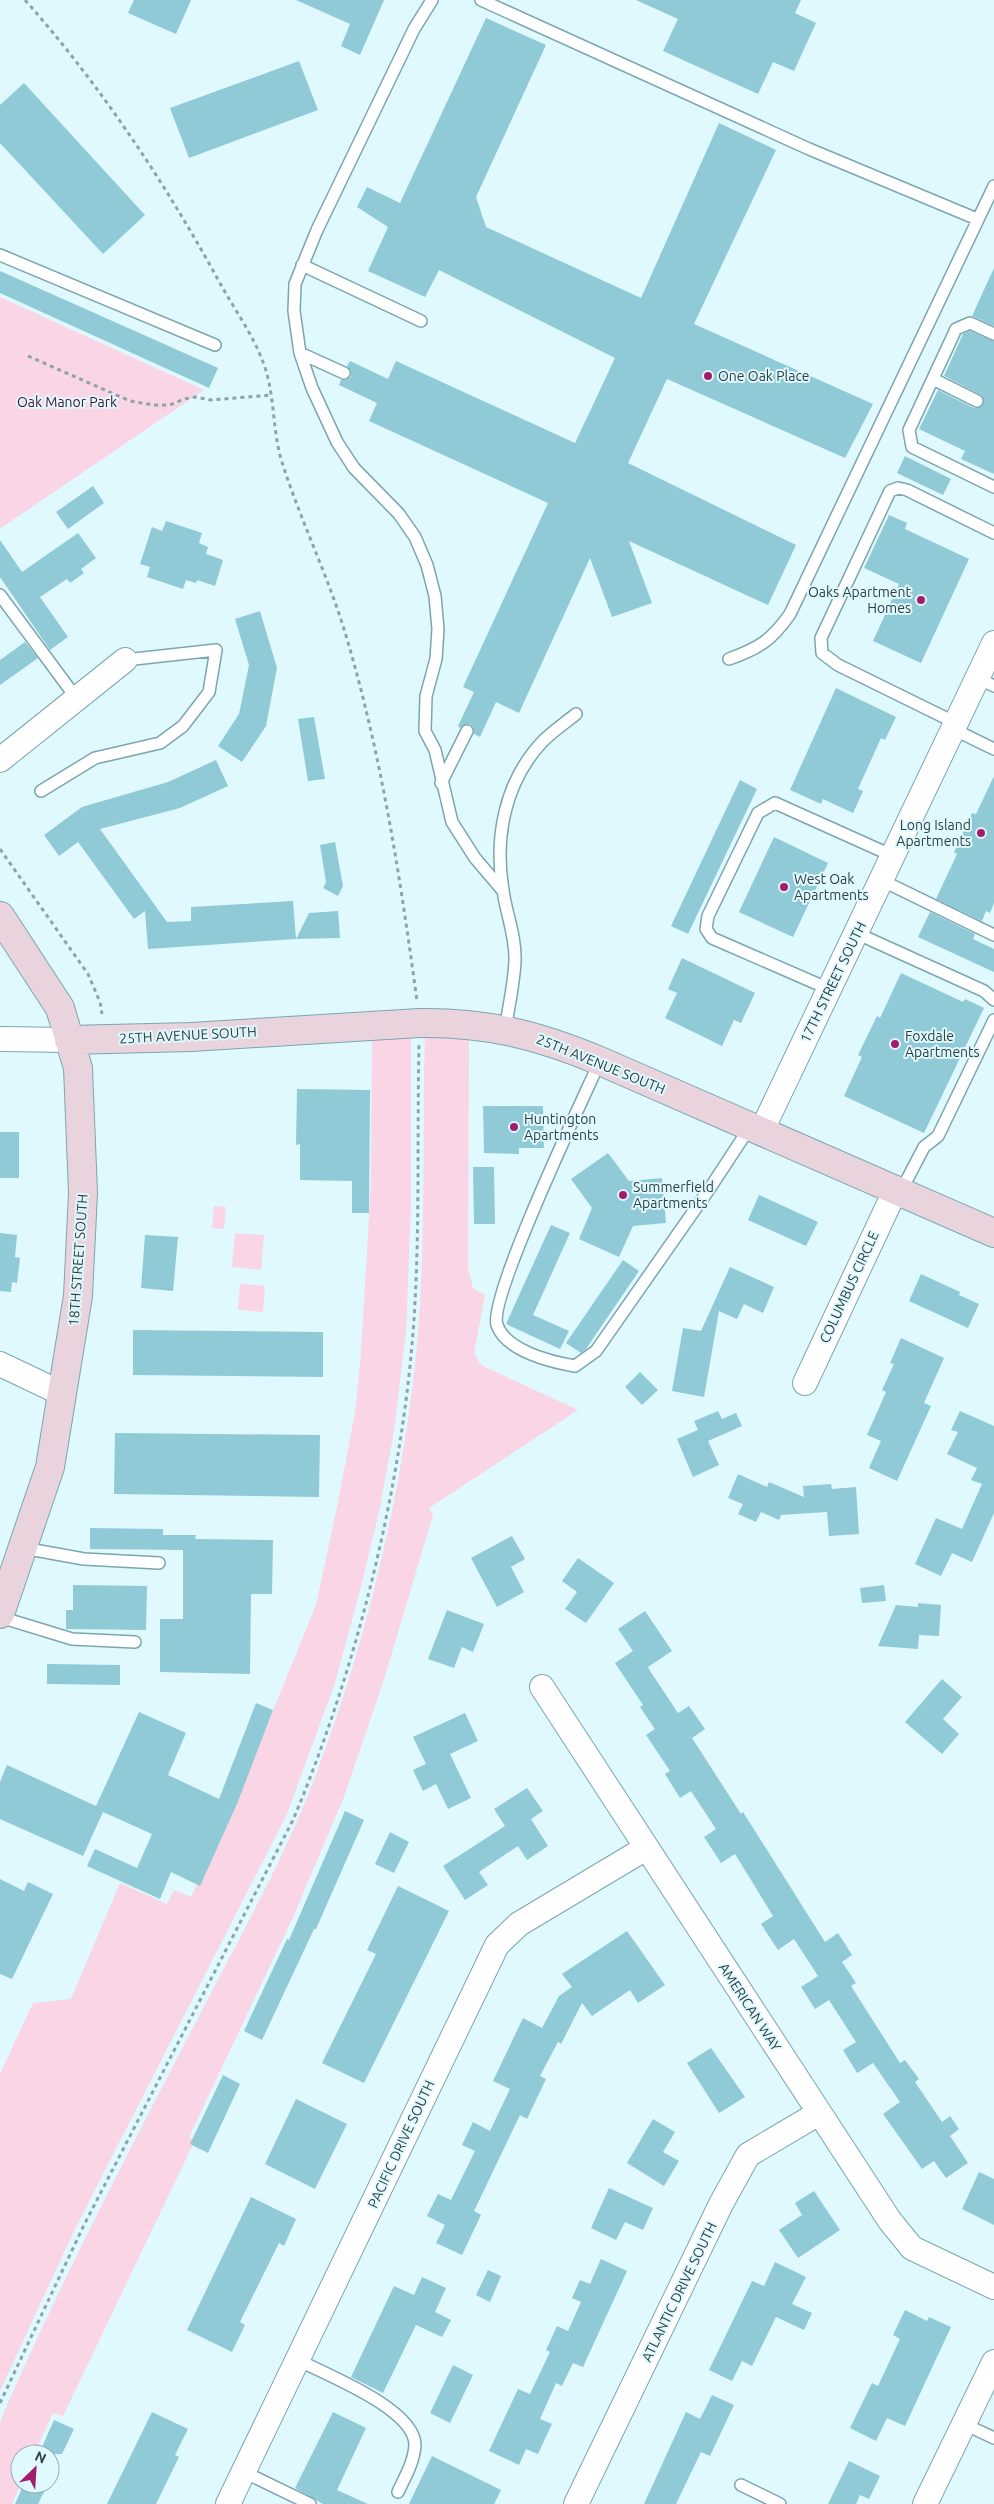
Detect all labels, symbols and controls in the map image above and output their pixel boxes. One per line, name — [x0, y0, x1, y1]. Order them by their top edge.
place label: One Oak Place — [718, 368, 810, 384]
marker: One Oak Place — [702, 370, 714, 382]
park label: Oak Manor Park — [17, 394, 117, 410]
place label: Oaks Apartment Homes — [808, 584, 911, 616]
marker: Oaks Apartment Homes — [915, 594, 927, 606]
place label: Long Island Apartments — [896, 817, 971, 849]
marker: Long Island Apartments — [975, 827, 987, 839]
place label: West Oak Apartments — [794, 871, 869, 903]
marker: West Oak Apartments — [778, 881, 790, 893]
street label: 17TH STREET SOUTH — [797, 919, 869, 1045]
street label: 25TH AVENUE SOUTH — [119, 1023, 257, 1047]
place label: Foxdale Apartments — [905, 1028, 980, 1060]
street label: 25TH AVENUE SOUTH — [534, 1031, 668, 1097]
marker: Foxdale Apartments — [889, 1038, 901, 1050]
place label: Huntington Apartments — [524, 1111, 599, 1143]
marker: Huntington Apartments — [508, 1121, 520, 1133]
place label: Summerfield Apartments — [633, 1179, 714, 1211]
marker: Summerfield Apartments — [617, 1189, 629, 1201]
street label: 18TH STREET SOUTH — [65, 1193, 91, 1327]
street label: COLUMBUS CIRCLE — [816, 1228, 882, 1345]
street label: AMERICAN WAY — [716, 1960, 784, 2054]
street label: PACIFIC DRIVE SOUTH — [364, 2078, 438, 2210]
street label: ATLANTIC DRIVE SOUTH — [638, 2220, 720, 2364]
north arrow — [10, 2444, 60, 2494]
text: N — [32, 2448, 49, 2467]

